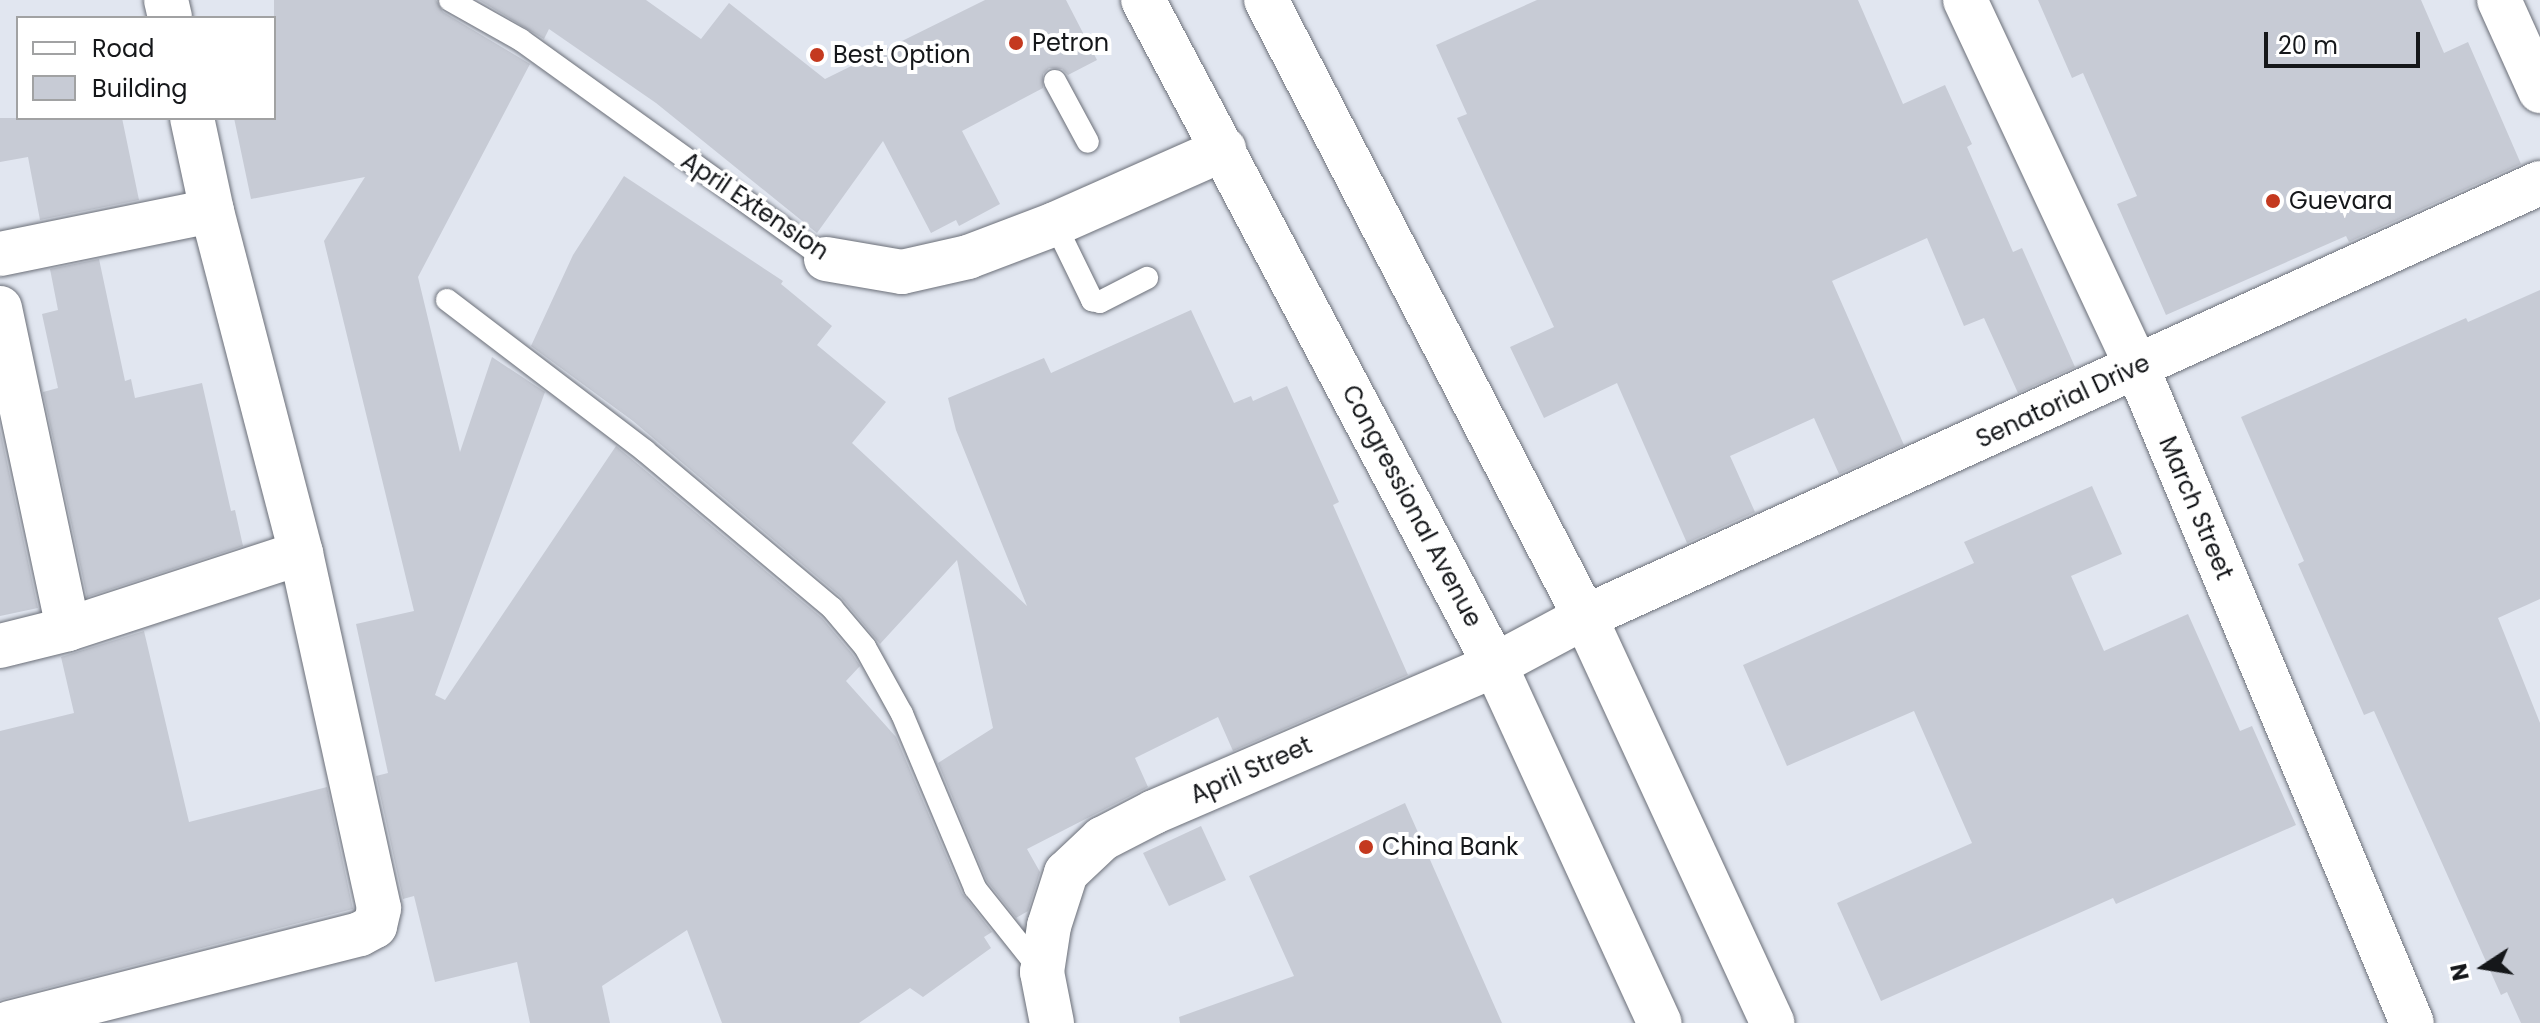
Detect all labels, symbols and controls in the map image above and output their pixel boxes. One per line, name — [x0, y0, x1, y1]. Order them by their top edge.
legend — [16, 16, 276, 120]
scale bar — [2268, 16, 2424, 66]
place label: Petron — [1032, 29, 1109, 57]
text: 20 m — [2278, 29, 2338, 62]
text: Road — [92, 32, 154, 65]
marker: Petron — [1007, 34, 1025, 52]
place label: Best Option — [833, 41, 971, 69]
marker: Best Option — [808, 46, 826, 64]
text: Building — [92, 72, 188, 105]
street label: April Extension — [676, 146, 834, 266]
place label: Guevara — [2289, 187, 2393, 215]
marker: Guevara — [2264, 192, 2282, 210]
street label: Senatorial Drive — [1972, 348, 2154, 454]
street label: Congressional Avenue — [1336, 380, 1488, 632]
street label: March Street — [2153, 432, 2239, 584]
street label: April Street — [1186, 730, 1316, 810]
place label: China Bank — [1382, 833, 1518, 861]
marker: China Bank — [1357, 838, 1375, 856]
north arrow — [2444, 927, 2524, 1007]
text: N — [2443, 961, 2477, 983]

